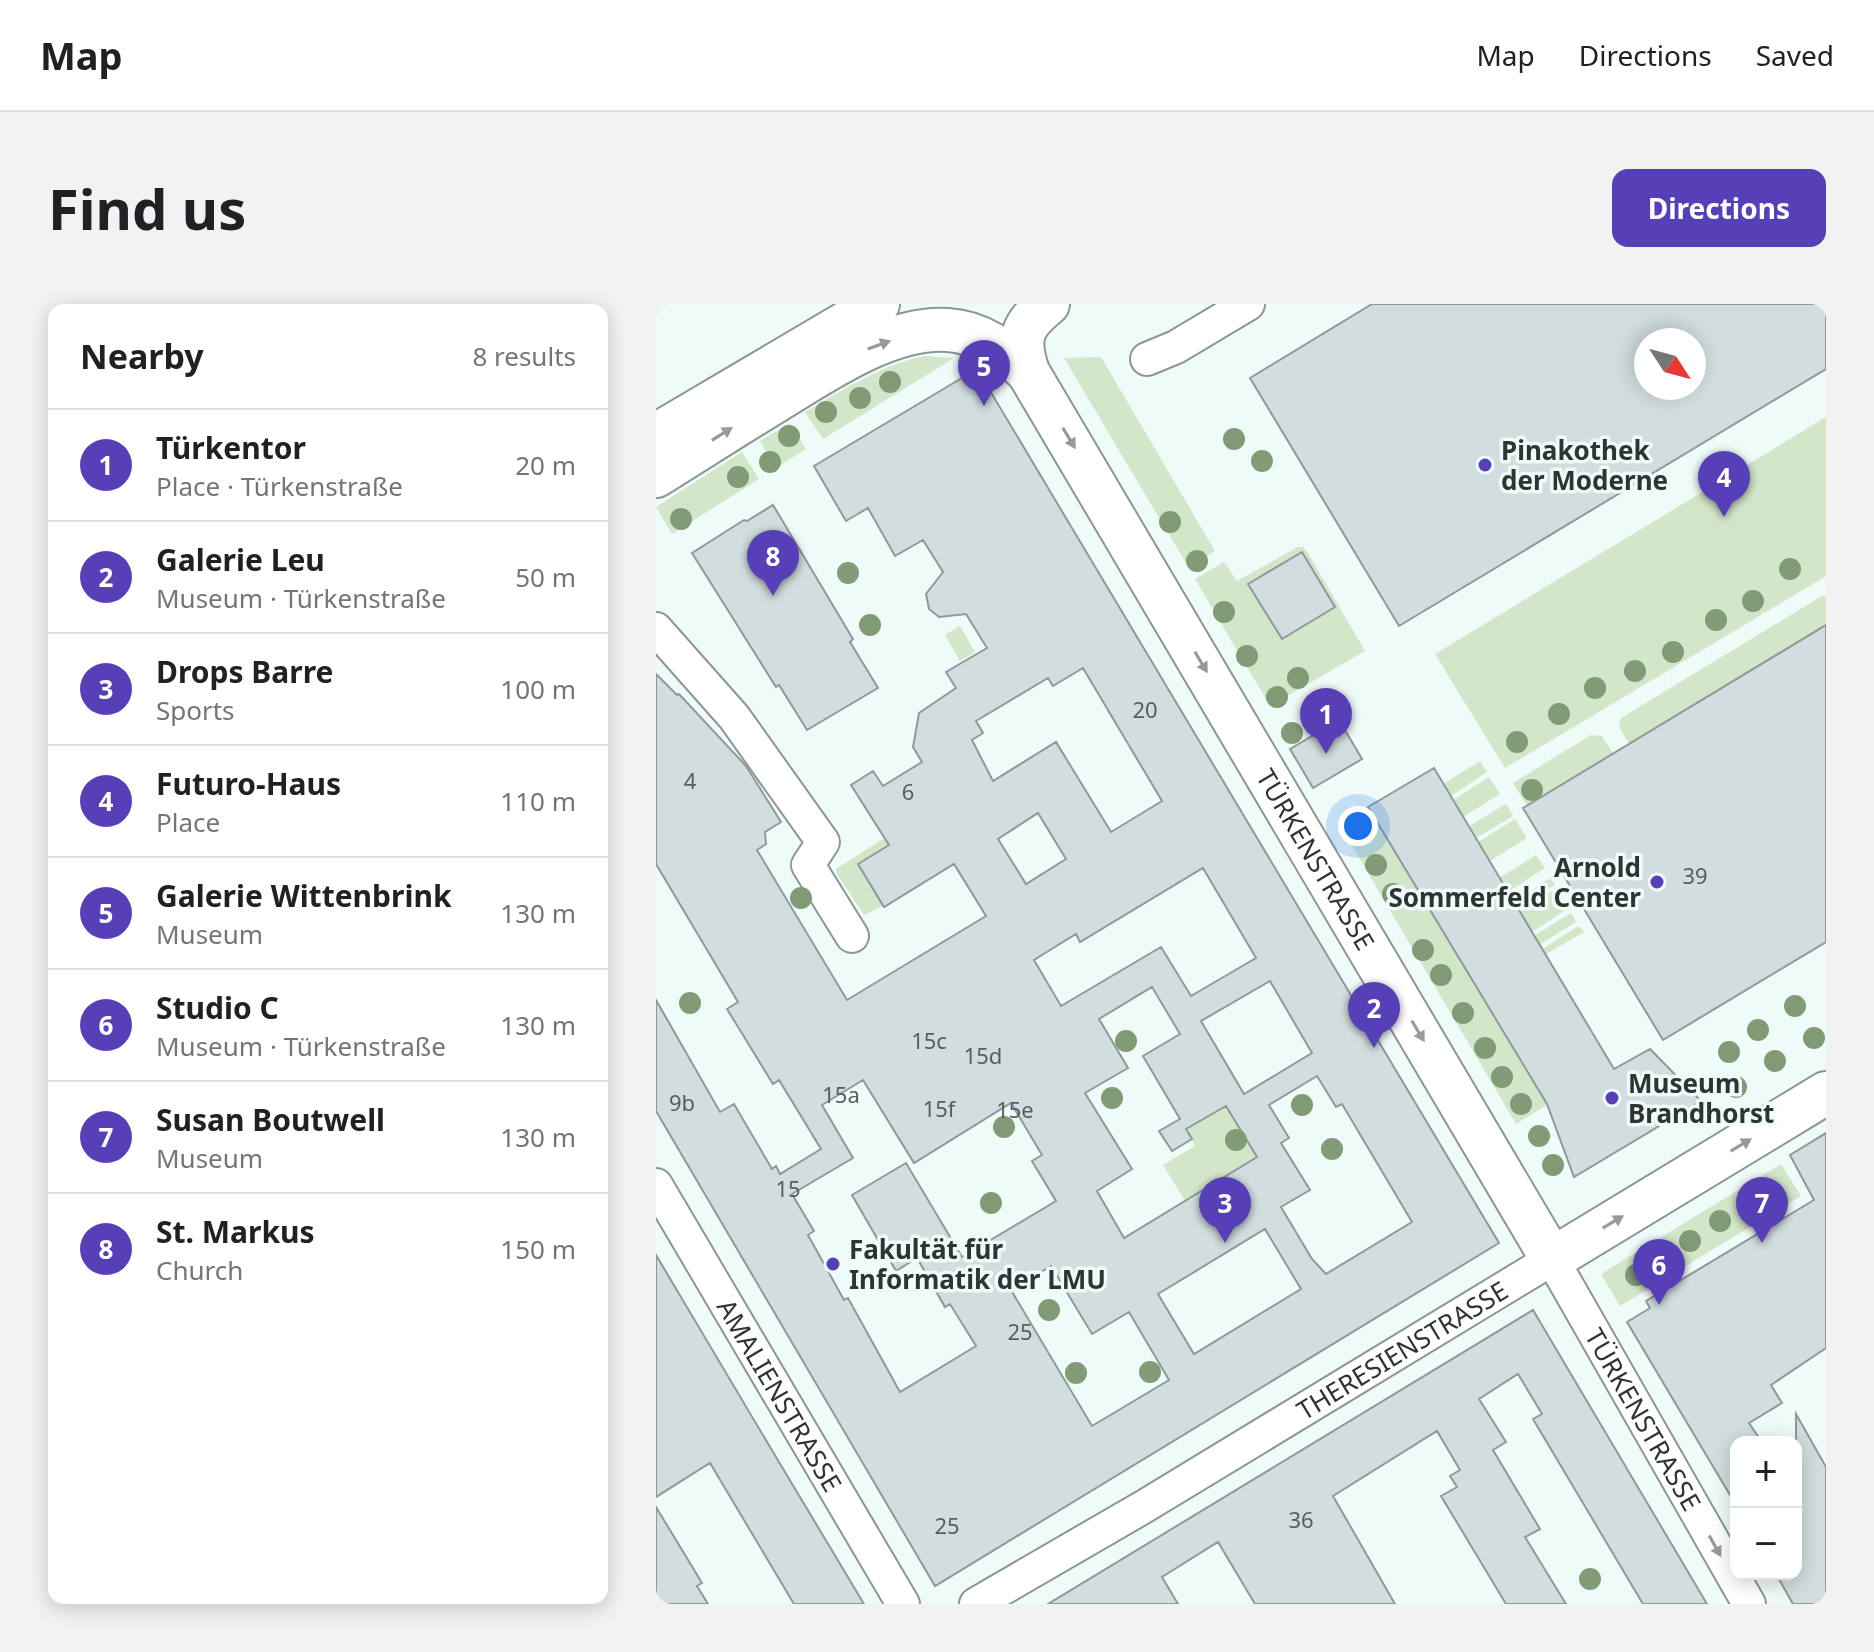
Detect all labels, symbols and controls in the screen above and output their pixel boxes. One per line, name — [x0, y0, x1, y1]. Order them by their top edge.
text: Map — [40, 29, 123, 81]
text: Map — [1476, 36, 1535, 74]
text: Directions — [1579, 36, 1712, 74]
text: Saved — [1756, 36, 1834, 74]
button: Directions — [1612, 169, 1826, 247]
text: Find us — [48, 170, 246, 246]
north arrow — [1634, 328, 1706, 400]
text: Nearby — [80, 333, 204, 379]
text: 8 results — [472, 338, 576, 374]
one-way arrow — [867, 338, 891, 351]
pin: 5 — [958, 340, 1010, 406]
text: Türkentor — [156, 427, 306, 468]
one-way arrow — [1061, 427, 1075, 449]
one-way arrow — [711, 428, 733, 442]
place label: Pinakothek der Moderne — [1501, 432, 1668, 498]
text: 1 — [99, 447, 113, 483]
text: 20 m — [515, 447, 576, 483]
pin: 4 — [1698, 451, 1750, 517]
marker: Pinakothek der Moderne — [1476, 456, 1494, 474]
text: Place · Türkenstraße — [156, 468, 403, 504]
pin: 8 — [747, 530, 799, 596]
text: Galerie Leu — [156, 539, 325, 580]
text: 2 — [99, 559, 113, 595]
text: 50 m — [515, 559, 576, 595]
text: Museum · Türkenstraße — [156, 580, 446, 616]
text: Drops Barre — [156, 651, 333, 692]
one-way arrow — [1194, 651, 1208, 673]
text: 3 — [99, 671, 113, 707]
text: 100 m — [500, 671, 576, 707]
pin: 1 — [1300, 688, 1352, 754]
text: Sports — [156, 692, 235, 728]
house number: 20 — [1132, 694, 1158, 724]
street label: TÜRKENSTRASSE — [1248, 762, 1383, 957]
text: Futuro-Haus — [156, 763, 341, 804]
house number: 4 — [684, 765, 697, 795]
house number: 6 — [902, 776, 914, 806]
text: 4 — [99, 783, 113, 819]
text: 110 m — [500, 783, 576, 819]
text: Place — [156, 804, 220, 840]
your location — [1338, 806, 1378, 846]
place label: Arnold Sommerfeld Center — [1389, 849, 1641, 915]
house number: 39 — [1682, 860, 1708, 890]
marker: Arnold Sommerfeld Center — [1648, 873, 1666, 891]
text: Galerie Wittenbrink — [156, 875, 452, 916]
text: 5 — [99, 895, 113, 931]
text: 130 m — [500, 895, 576, 931]
text: Museum — [156, 916, 263, 952]
pin: 2 — [1348, 982, 1400, 1048]
text: Studio C — [156, 987, 279, 1028]
text: 6 — [99, 1007, 113, 1043]
text: 130 m — [500, 1007, 576, 1043]
one-way arrow — [1411, 1020, 1425, 1042]
house number: 15c — [911, 1025, 947, 1055]
text: Museum · Türkenstraße — [156, 1028, 446, 1064]
house number: 15d — [964, 1040, 1002, 1070]
place label: Museum Brandhorst — [1628, 1065, 1774, 1131]
house number: 15a — [822, 1079, 860, 1109]
house number: 9b — [669, 1087, 695, 1117]
marker: Museum Brandhorst — [1603, 1089, 1621, 1107]
house number: 15f — [923, 1093, 957, 1123]
house number: 15e — [996, 1094, 1034, 1124]
text: Susan Boutwell — [156, 1099, 385, 1140]
text: 7 — [99, 1119, 113, 1155]
text: 130 m — [500, 1119, 576, 1155]
one-way arrow — [1730, 1138, 1752, 1152]
text: Museum — [156, 1140, 263, 1176]
house number: 15 — [775, 1173, 801, 1203]
pin: 3 — [1199, 1177, 1251, 1243]
pin: 7 — [1736, 1177, 1788, 1243]
text: St. Markus — [156, 1211, 315, 1252]
one-way arrow — [1602, 1215, 1624, 1229]
text: 8 — [99, 1231, 113, 1267]
text: 150 m — [500, 1231, 576, 1267]
place label: Fakultät für Informatik der LMU — [849, 1231, 1106, 1297]
pin: 6 — [1633, 1239, 1685, 1305]
text: Church — [156, 1252, 243, 1288]
marker: Fakultät für Informatik der LMU — [824, 1255, 842, 1273]
street label: THERESIENSTRASSE — [1290, 1272, 1514, 1428]
street label: AMALIENSTRASSE — [709, 1292, 851, 1498]
house number: 25 — [1007, 1316, 1033, 1346]
street label: TÜRKENSTRASSE — [1577, 1322, 1710, 1517]
map controls — [1730, 1436, 1802, 1580]
button: + — [1730, 1436, 1802, 1508]
house number: 36 — [1288, 1504, 1314, 1534]
button: − — [1730, 1508, 1802, 1580]
house number: 25 — [934, 1510, 960, 1540]
one-way arrow — [1708, 1535, 1722, 1557]

